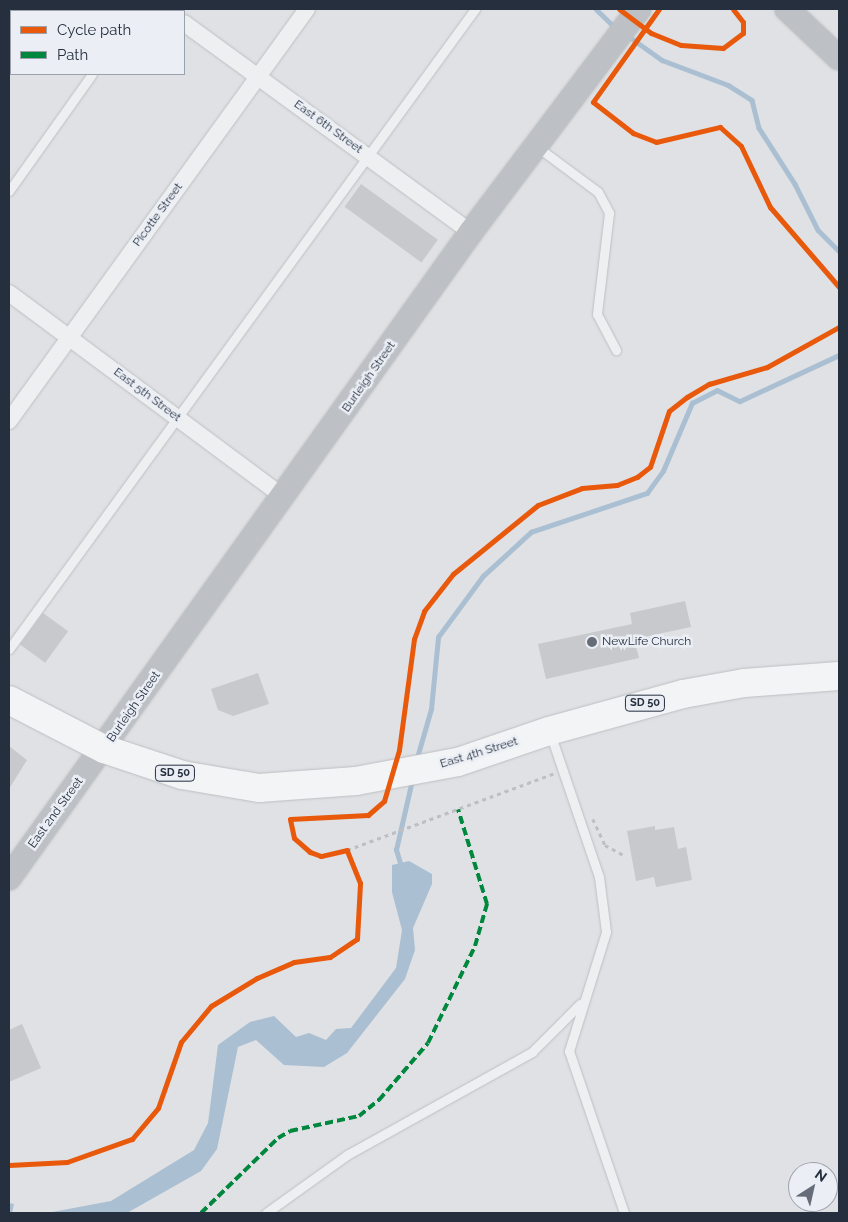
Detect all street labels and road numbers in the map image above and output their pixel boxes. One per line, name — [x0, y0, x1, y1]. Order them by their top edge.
street label: East 6th Street — [291, 97, 365, 157]
street label: Picotte Street — [130, 180, 186, 250]
street label: Burleigh Street — [339, 339, 399, 415]
street label: East 5th Street — [110, 365, 184, 425]
street label: Burleigh Street — [104, 669, 164, 745]
road number: SD 50 — [624, 694, 666, 711]
street label: East 4th Street — [438, 734, 520, 772]
road number: SD 50 — [154, 764, 196, 781]
street label: East 2nd Street — [26, 775, 86, 851]

